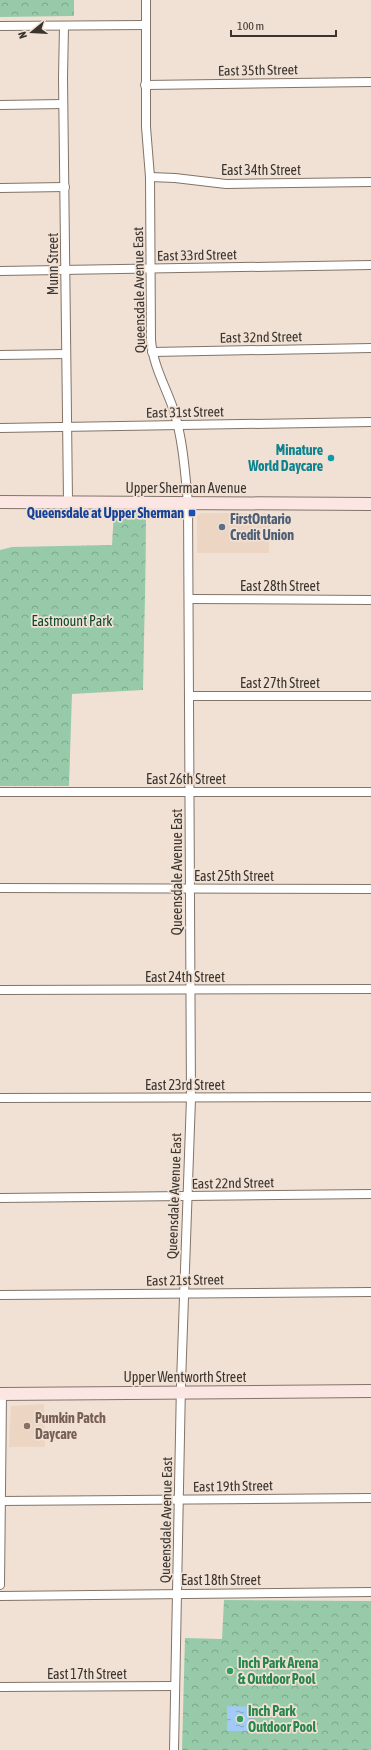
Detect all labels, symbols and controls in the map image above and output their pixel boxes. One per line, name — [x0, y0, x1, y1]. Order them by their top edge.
north arrow — [12, 12, 52, 52]
scale bar — [231, 12, 336, 38]
text: 100 m — [237, 19, 264, 33]
text: N — [16, 30, 29, 40]
street label: East 35th Street — [218, 61, 298, 79]
street label: East 34th Street — [221, 162, 301, 178]
street label: Queensdale Avenue East — [130, 227, 148, 353]
street label: Munn Street — [45, 233, 61, 295]
street label: East 33rd Street — [157, 246, 237, 264]
street label: East 32nd Street — [220, 328, 302, 346]
street label: East 31st Street — [146, 403, 224, 421]
place label: Minature World Daycare — [247, 442, 323, 474]
marker: Minature World Daycare — [326, 453, 336, 463]
street label: Upper Sherman Avenue — [125, 480, 247, 496]
place label: Queensdale at Upper Sherman — [27, 505, 184, 521]
marker: Queensdale at Upper Sherman — [187, 508, 197, 518]
place label: FirstOntario Credit Union — [230, 511, 294, 543]
marker: FirstOntario Credit Union — [217, 522, 227, 532]
street label: East 28th Street — [240, 578, 320, 594]
park label: Eastmount Park — [32, 613, 113, 629]
street label: East 27th Street — [240, 675, 320, 691]
street label: East 26th Street — [146, 771, 226, 787]
street label: Queensdale Avenue East — [169, 809, 185, 935]
street label: East 25th Street — [194, 868, 274, 884]
street label: East 24th Street — [145, 969, 225, 985]
street label: East 23rd Street — [145, 1077, 225, 1093]
street label: Queensdale Avenue East — [164, 1133, 184, 1259]
street label: East 22nd Street — [192, 1174, 274, 1192]
street label: East 21st Street — [146, 1271, 224, 1289]
street label: Upper Wentworth Street — [123, 1369, 247, 1385]
place label: Pumkin Patch Daycare — [35, 1410, 106, 1442]
marker: Pumkin Patch Daycare — [22, 1421, 32, 1431]
street label: Queensdale Avenue East — [157, 1457, 175, 1583]
street label: East 19th Street — [193, 1477, 273, 1495]
street label: East 18th Street — [181, 1572, 261, 1588]
place label: Inch Park Arena & Outdoor Pool — [238, 1655, 319, 1687]
street label: East 17th Street — [47, 1666, 127, 1682]
marker: Inch Park Arena & Outdoor Pool — [225, 1666, 235, 1676]
place label: Inch Park Outdoor Pool — [248, 1703, 317, 1735]
marker: Inch Park Outdoor Pool — [235, 1714, 245, 1724]

